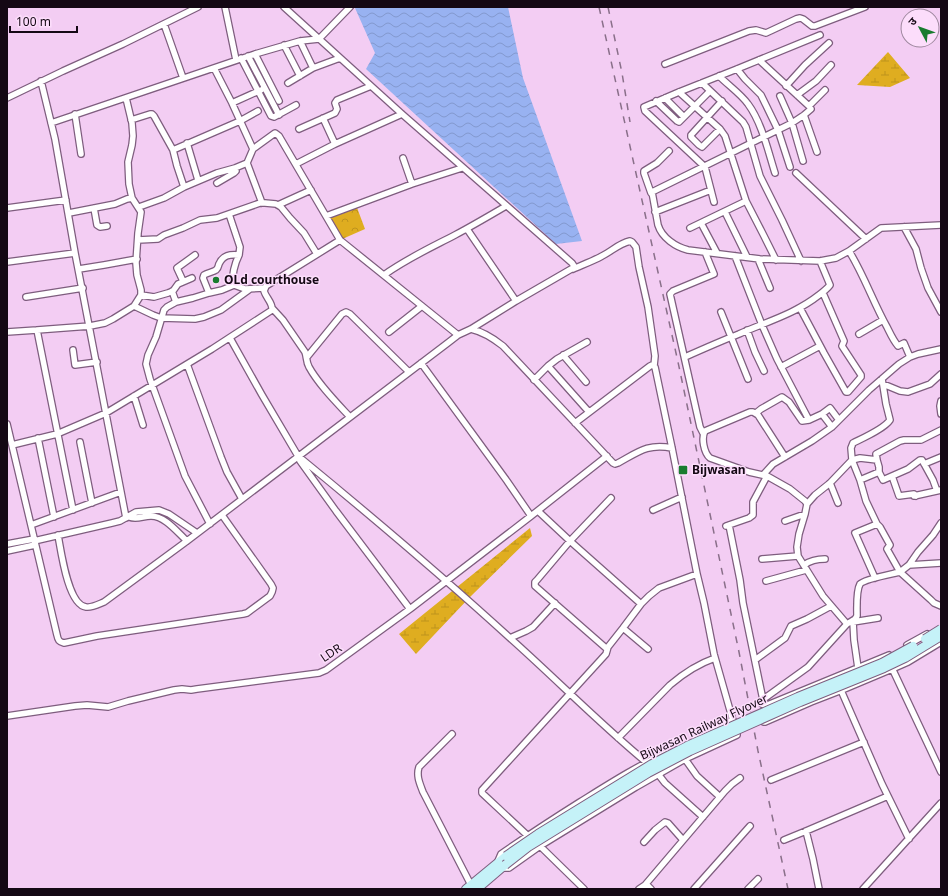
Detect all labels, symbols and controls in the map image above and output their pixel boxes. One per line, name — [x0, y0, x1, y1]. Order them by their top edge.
scale bar — [10, 8, 77, 34]
north arrow — [900, 8, 940, 48]
text: 100 m — [16, 13, 51, 30]
text: उ — [904, 13, 920, 28]
place label: OLd courthouse — [224, 271, 319, 288]
marker: OLd courthouse — [211, 275, 221, 285]
place label: Bijwasan — [692, 461, 746, 478]
marker: Bijwasan — [677, 464, 689, 476]
street label: LDR — [317, 639, 345, 666]
street label: Bijwasan Railway Flyover — [637, 689, 771, 764]

